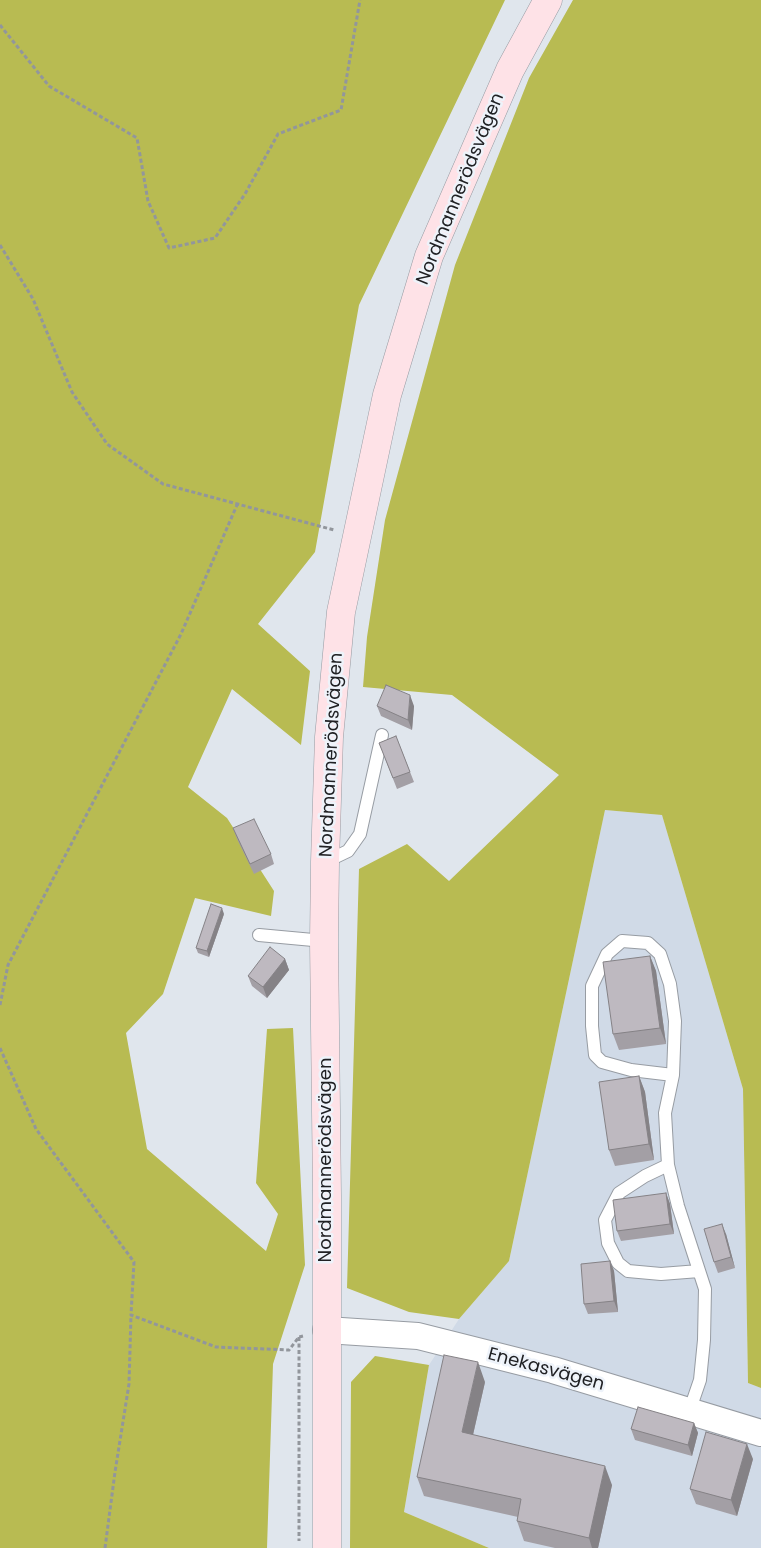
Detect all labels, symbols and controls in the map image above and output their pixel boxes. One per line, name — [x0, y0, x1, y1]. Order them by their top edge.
street label: Nordmannerödsvägen — [413, 90, 509, 288]
street label: Nordmannerödsvägen — [316, 652, 348, 858]
street label: Nordmannerödsvägen — [315, 1058, 337, 1262]
street label: Enekasvägen — [485, 1344, 607, 1396]

